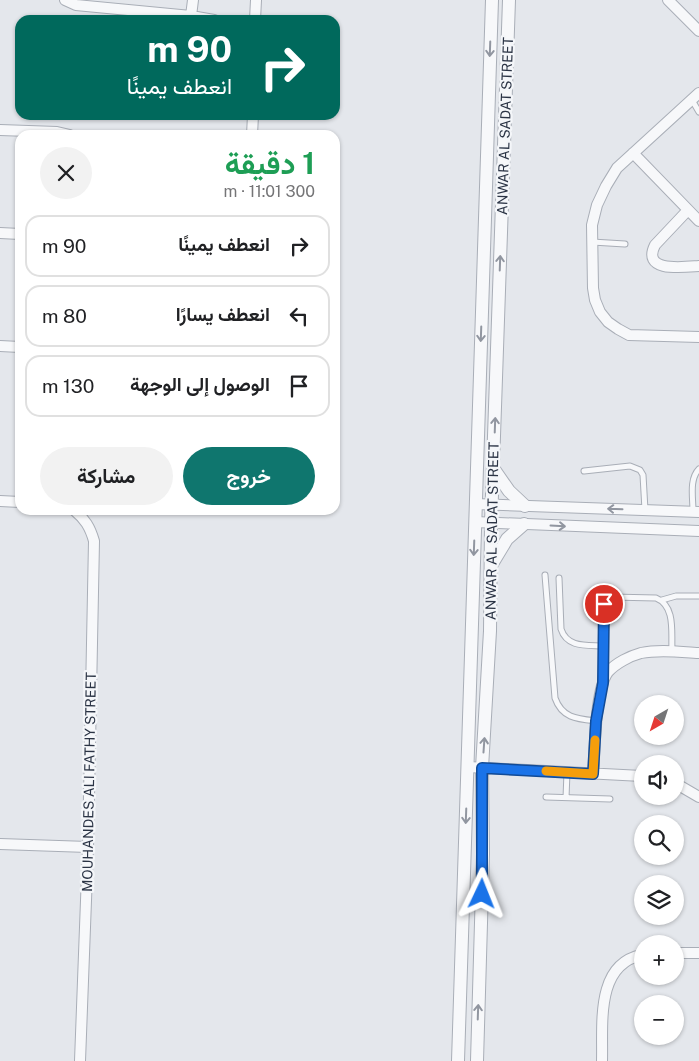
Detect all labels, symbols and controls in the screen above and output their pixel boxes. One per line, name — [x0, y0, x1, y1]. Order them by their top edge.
text: 90 m — [147, 29, 232, 70]
icon: right — [250, 35, 315, 100]
street label: ANWAR AL SADAT STREET — [494, 37, 516, 215]
one-way arrow — [485, 40, 495, 56]
text: انعطف يمينًا — [127, 73, 232, 99]
text: 1 دقيقة — [225, 145, 315, 181]
button: close — [40, 147, 92, 199]
text: 300 m · 11:01 — [224, 182, 315, 201]
icon: right — [285, 232, 313, 260]
text: انعطف يمينًا — [178, 233, 270, 255]
text: 90 m — [42, 235, 86, 257]
one-way arrow — [496, 255, 505, 271]
icon: left — [285, 302, 313, 330]
text: انعطف يسارًا — [176, 303, 270, 325]
text: 80 m — [42, 305, 87, 327]
one-way arrow — [476, 325, 486, 341]
icon: arrive — [285, 372, 313, 400]
text: الوصول إلى الوجهة — [130, 373, 270, 395]
text: 130 m — [42, 375, 94, 397]
one-way arrow — [490, 417, 500, 434]
street label: ANWAR AL SADAT STREET — [482, 442, 502, 620]
button: مشاركة — [40, 447, 173, 505]
button: خروج — [183, 447, 315, 505]
one-way arrow — [608, 504, 624, 514]
one-way arrow — [550, 521, 566, 530]
one-way arrow — [469, 540, 479, 556]
pin — [583, 583, 625, 625]
icon: arrive — [590, 590, 618, 618]
street label: MOUHANDES ALI FATHY STREET — [79, 672, 99, 892]
north arrow — [634, 695, 684, 745]
map controls — [634, 695, 684, 1045]
one-way arrow — [479, 737, 488, 753]
button: sound — [634, 755, 684, 805]
one-way arrow — [461, 808, 471, 824]
button: search — [634, 815, 684, 865]
position arrow — [455, 867, 507, 919]
button: layers — [634, 875, 684, 925]
button: + — [634, 935, 684, 985]
button: − — [634, 995, 684, 1045]
one-way arrow — [473, 1005, 483, 1021]

